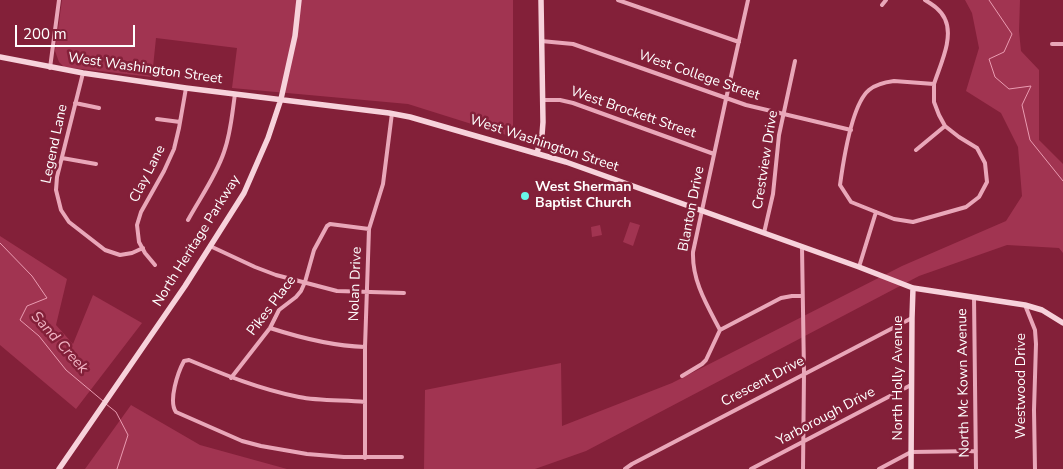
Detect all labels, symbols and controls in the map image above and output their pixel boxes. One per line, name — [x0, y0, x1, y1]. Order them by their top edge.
scale bar — [18, 15, 138, 47]
text: 200 m — [23, 24, 67, 44]
street label: West College Street — [636, 47, 762, 105]
street label: West Washington Street — [67, 50, 223, 88]
street label: West Brockett Street — [568, 84, 698, 142]
street label: Legend Lane — [38, 103, 72, 185]
street label: Crestview Drive — [750, 109, 782, 211]
street label: West Washington Street — [467, 112, 621, 176]
street label: Clay Lane — [126, 143, 170, 205]
street label: Blanton Drive — [676, 165, 708, 253]
street label: North Heritage Parkway — [150, 172, 244, 310]
place label: West Sherman Baptist Church — [535, 180, 631, 212]
marker: West Sherman Baptist Church — [519, 190, 531, 202]
street label: Nolan Drive — [346, 246, 366, 322]
street label: Pikes Place — [244, 273, 300, 339]
water label: Sand Creek — [27, 308, 91, 378]
street label: North Mc Kown Avenue — [954, 308, 974, 458]
street label: North Holly Avenue — [891, 316, 907, 440]
street label: Westwood Drive — [1014, 333, 1030, 439]
street label: Crescent Drive — [718, 353, 808, 411]
street label: Yarborough Drive — [774, 384, 878, 450]

